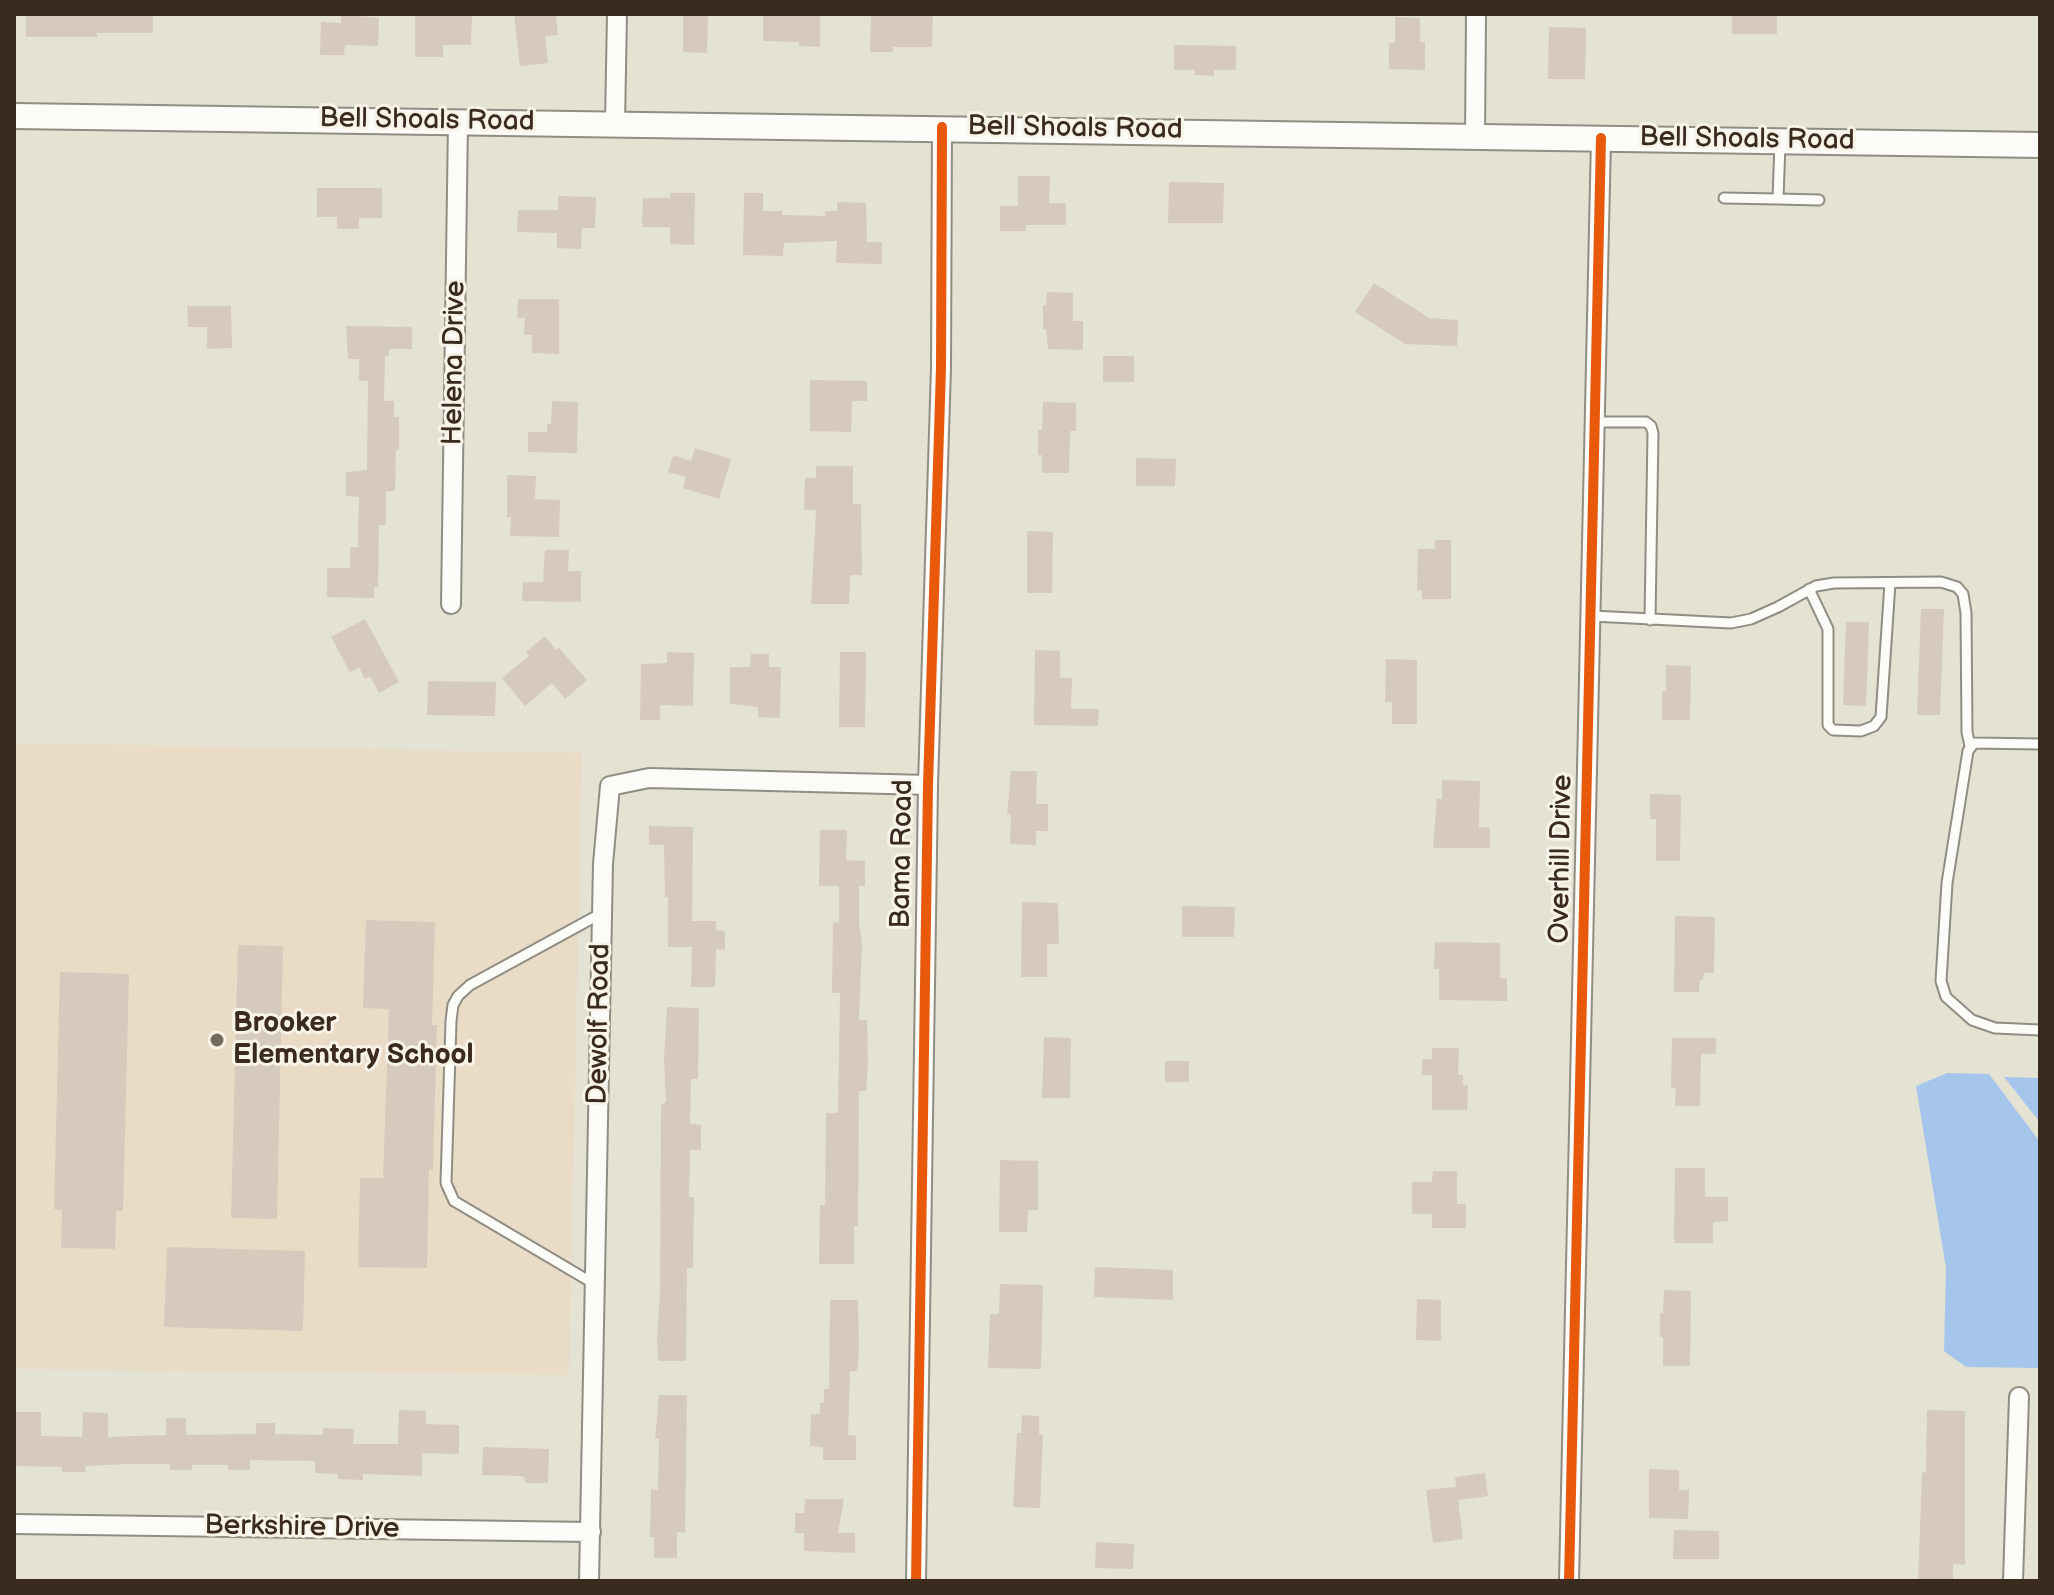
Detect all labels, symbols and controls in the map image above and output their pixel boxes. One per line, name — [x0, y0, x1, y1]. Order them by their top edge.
street label: Bell Shoals Road — [319, 102, 535, 140]
street label: Bell Shoals Road — [967, 110, 1183, 148]
street label: Bell Shoals Road — [1639, 121, 1855, 159]
street label: Helena Drive — [437, 280, 473, 446]
street label: Overhill Drive — [1544, 774, 1580, 944]
street label: Bama Road — [885, 779, 921, 929]
street label: Dewolf Road — [582, 943, 618, 1105]
place label: Brooker Elementary School — [233, 1007, 474, 1073]
marker: Brooker Elementary School — [208, 1031, 226, 1049]
street label: Berkshire Drive — [204, 1510, 400, 1546]

